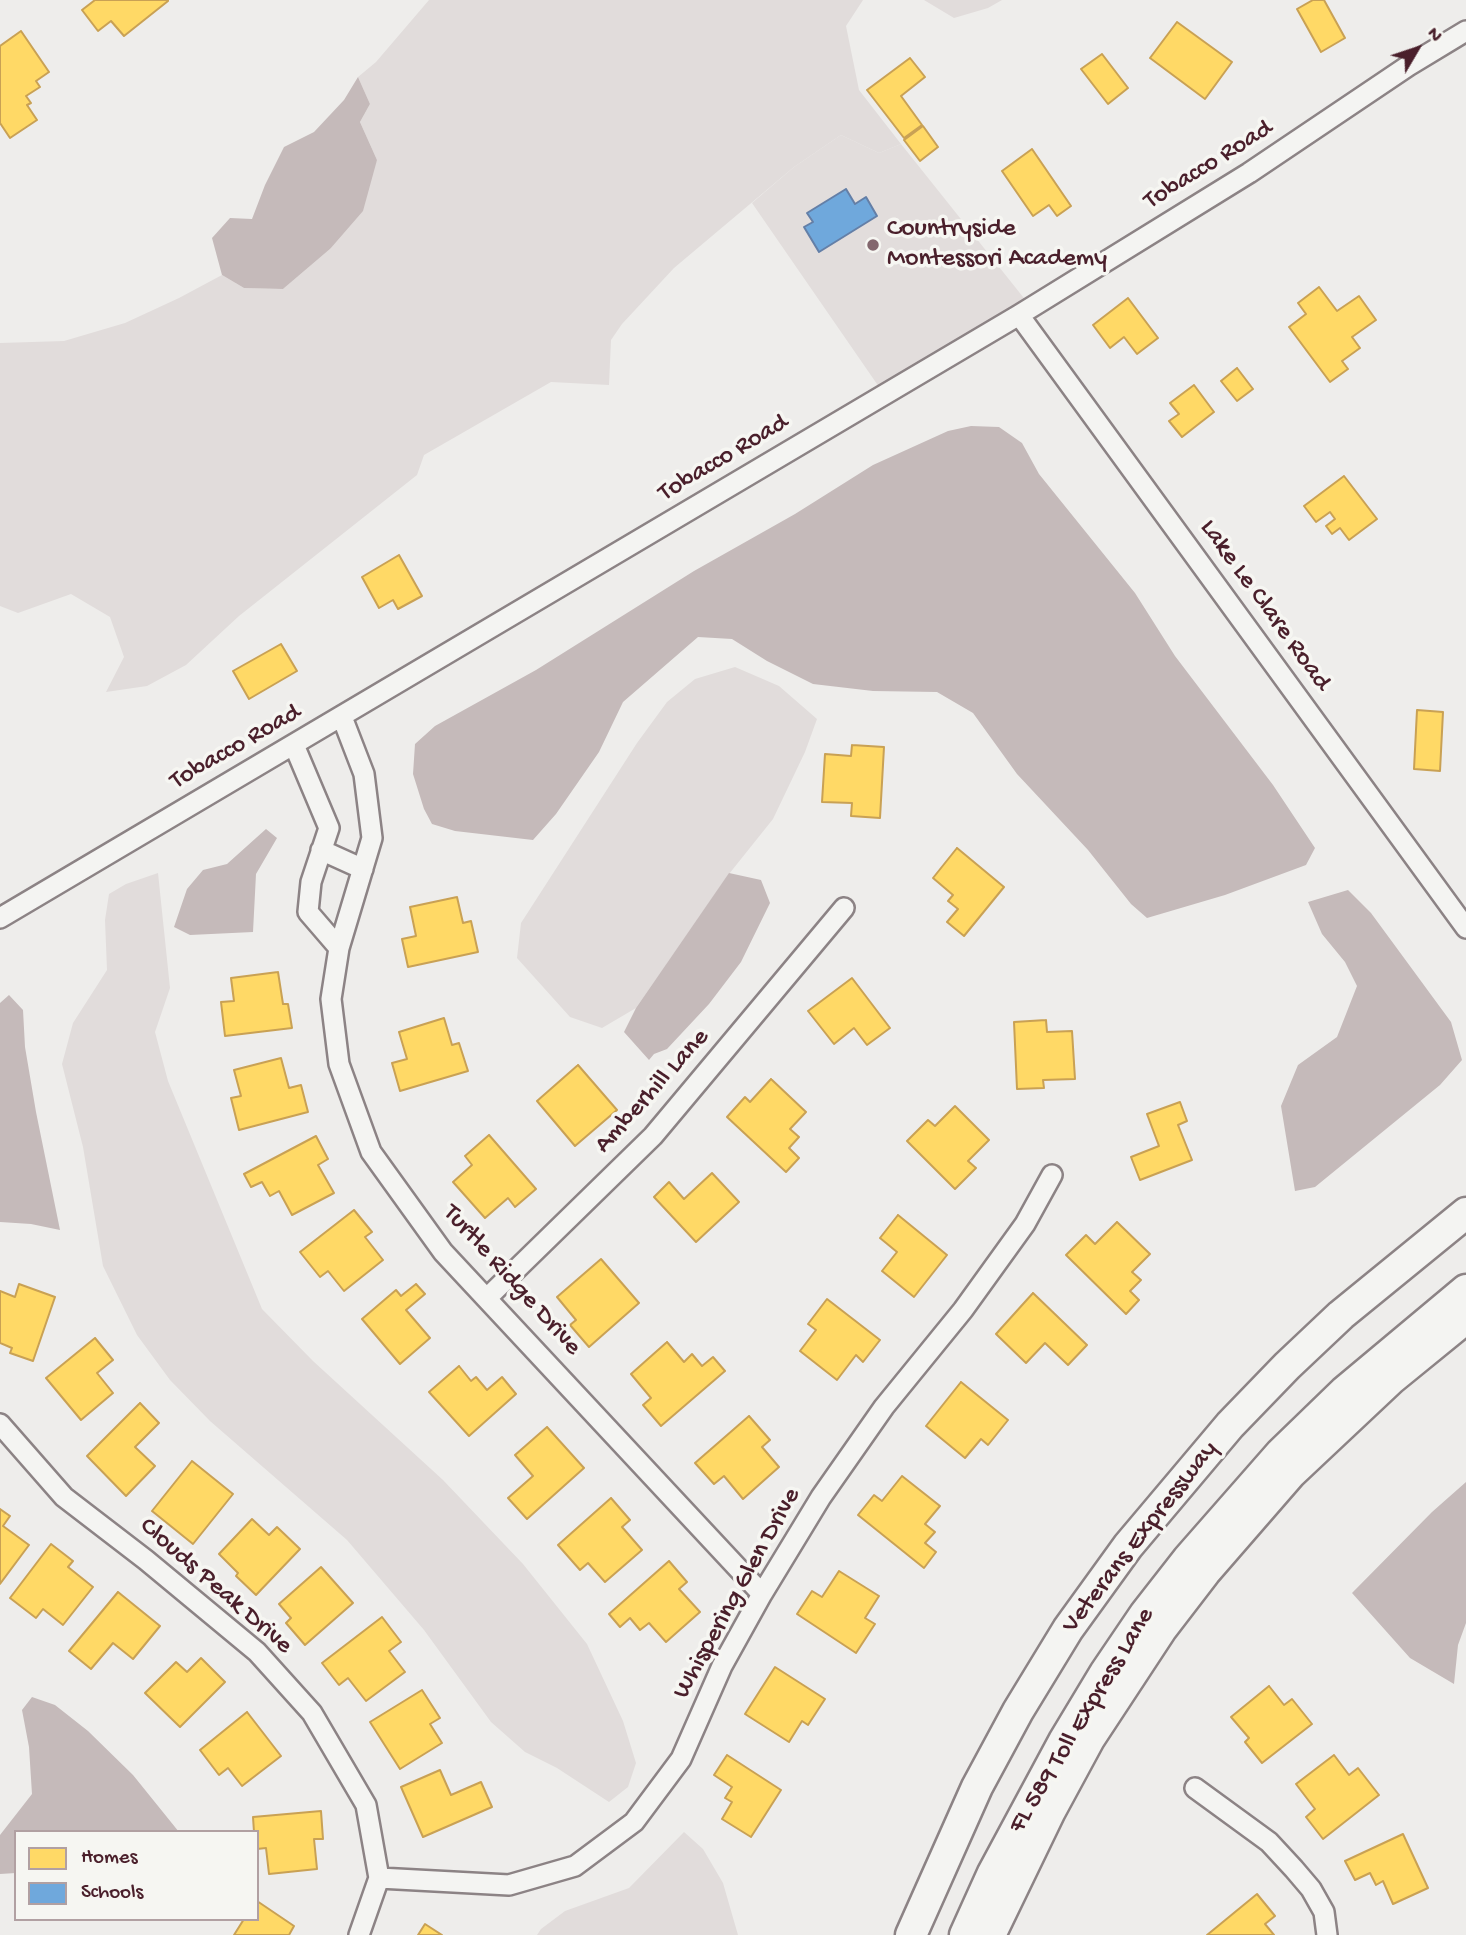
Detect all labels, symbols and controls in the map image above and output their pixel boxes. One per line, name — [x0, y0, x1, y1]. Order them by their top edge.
north arrow — [1382, 14, 1452, 84]
text: N — [1421, 23, 1447, 48]
street label: Tobacco Road — [1139, 114, 1279, 218]
place label: Countryside Montessori Academy — [887, 214, 1107, 276]
marker: Countryside Montessori Academy — [865, 237, 881, 253]
street label: Tobacco Road — [653, 408, 795, 510]
street label: Lake Le Clare Road — [1191, 514, 1337, 698]
street label: Tobacco Road — [165, 698, 307, 798]
street label: Amberhill Lane — [589, 1023, 717, 1161]
street label: Turtle Ridge Drive — [435, 1199, 587, 1363]
street label: Veterans Expressway — [1056, 1436, 1226, 1640]
street label: Whispering Glen Drive — [667, 1483, 809, 1705]
street label: Clouds Peak Drive — [132, 1512, 298, 1662]
street label: FL 589 Toll Express Lane — [1003, 1603, 1163, 1839]
legend — [14, 1830, 259, 1921]
text: Homes — [81, 1846, 137, 1871]
text: Schools — [81, 1881, 143, 1906]

